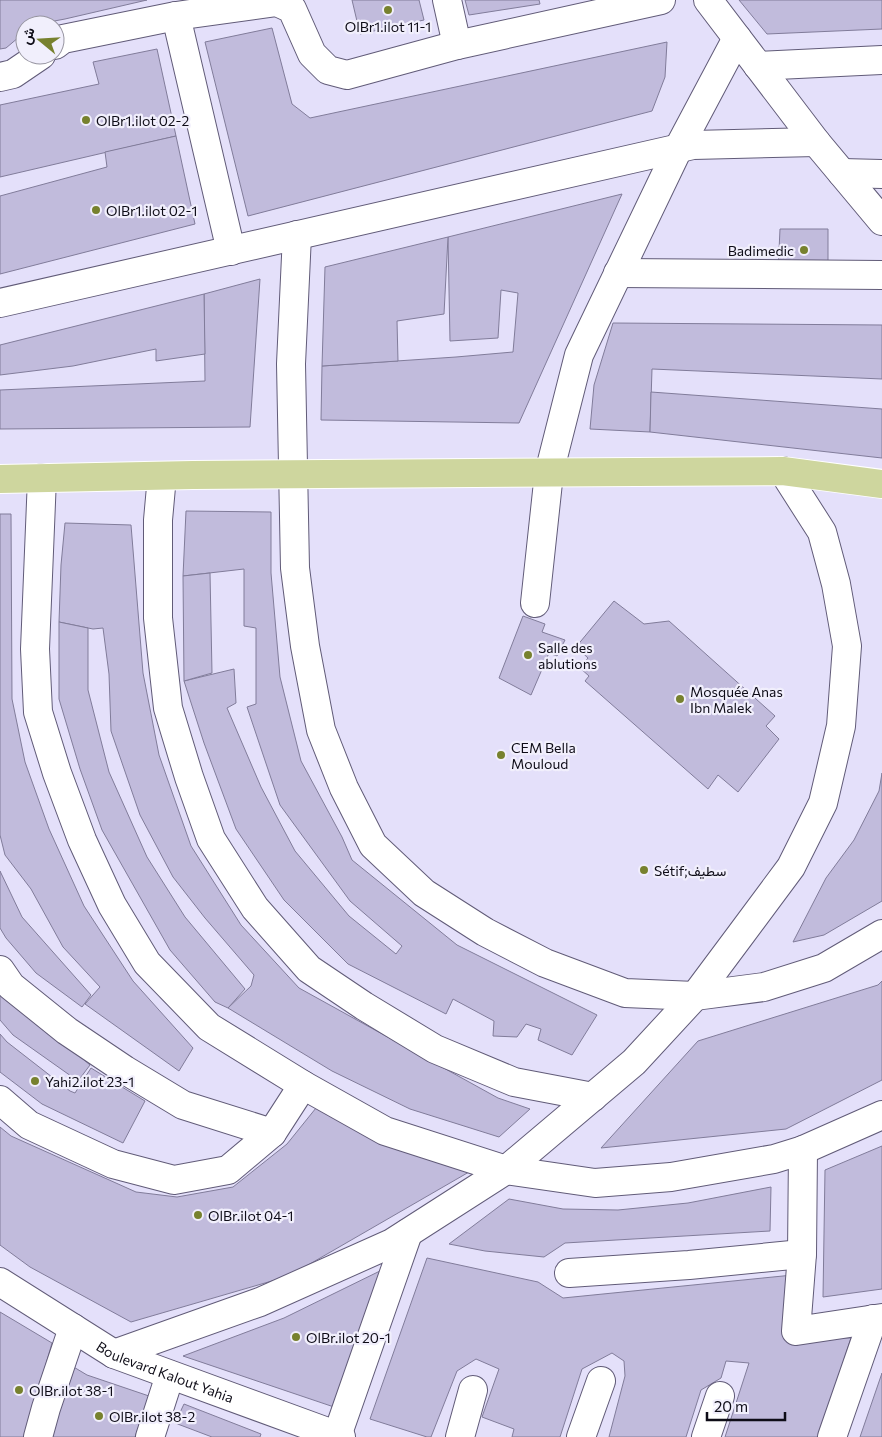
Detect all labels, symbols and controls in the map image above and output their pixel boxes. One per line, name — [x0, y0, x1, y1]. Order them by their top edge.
marker: OlBr1.ilot 11-1 — [382, 4, 394, 16]
north arrow — [15, 15, 65, 65]
place label: OlBr1.ilot 11-1 — [345, 18, 431, 35]
text: ش — [16, 25, 39, 47]
place label: OlBr1.ilot 02-2 — [96, 112, 190, 129]
marker: OlBr1.ilot 02-2 — [80, 114, 92, 126]
place label: OlBr1.ilot 02-1 — [106, 202, 198, 219]
marker: OlBr1.ilot 02-1 — [90, 204, 102, 216]
place label: Badimedic — [728, 242, 794, 259]
marker: Badimedic — [798, 244, 810, 256]
place label: Salle des ablutions — [538, 639, 597, 672]
marker: Salle des ablutions — [522, 649, 534, 661]
place label: Mosquée Anas Ibn Malek — [690, 683, 783, 716]
marker: Mosquée Anas Ibn Malek — [674, 693, 686, 705]
place label: CEM Bella Mouloud — [511, 739, 576, 772]
marker: CEM Bella Mouloud — [495, 749, 507, 761]
place label: Sétif;سطيف — [654, 862, 726, 879]
marker: Sétif;سطيف — [638, 864, 650, 876]
place label: Yahi2.ilot 23-1 — [45, 1073, 134, 1090]
marker: Yahi2.ilot 23-1 — [29, 1075, 41, 1087]
place label: OlBr.ilot 04-1 — [208, 1207, 294, 1224]
marker: OlBr.ilot 04-1 — [192, 1209, 204, 1221]
place label: OlBr.ilot 20-1 — [306, 1329, 391, 1346]
marker: OlBr.ilot 20-1 — [290, 1331, 302, 1343]
street label: Boulevard Kalout Yahia — [94, 1337, 236, 1406]
place label: OlBr.ilot 38-1 — [29, 1382, 113, 1399]
marker: OlBr.ilot 38-1 — [13, 1384, 25, 1396]
scale bar — [707, 1390, 784, 1422]
text: 20 m — [714, 1397, 748, 1415]
place label: OlBr.ilot 38-2 — [109, 1408, 195, 1425]
marker: OlBr.ilot 38-2 — [93, 1410, 105, 1422]

